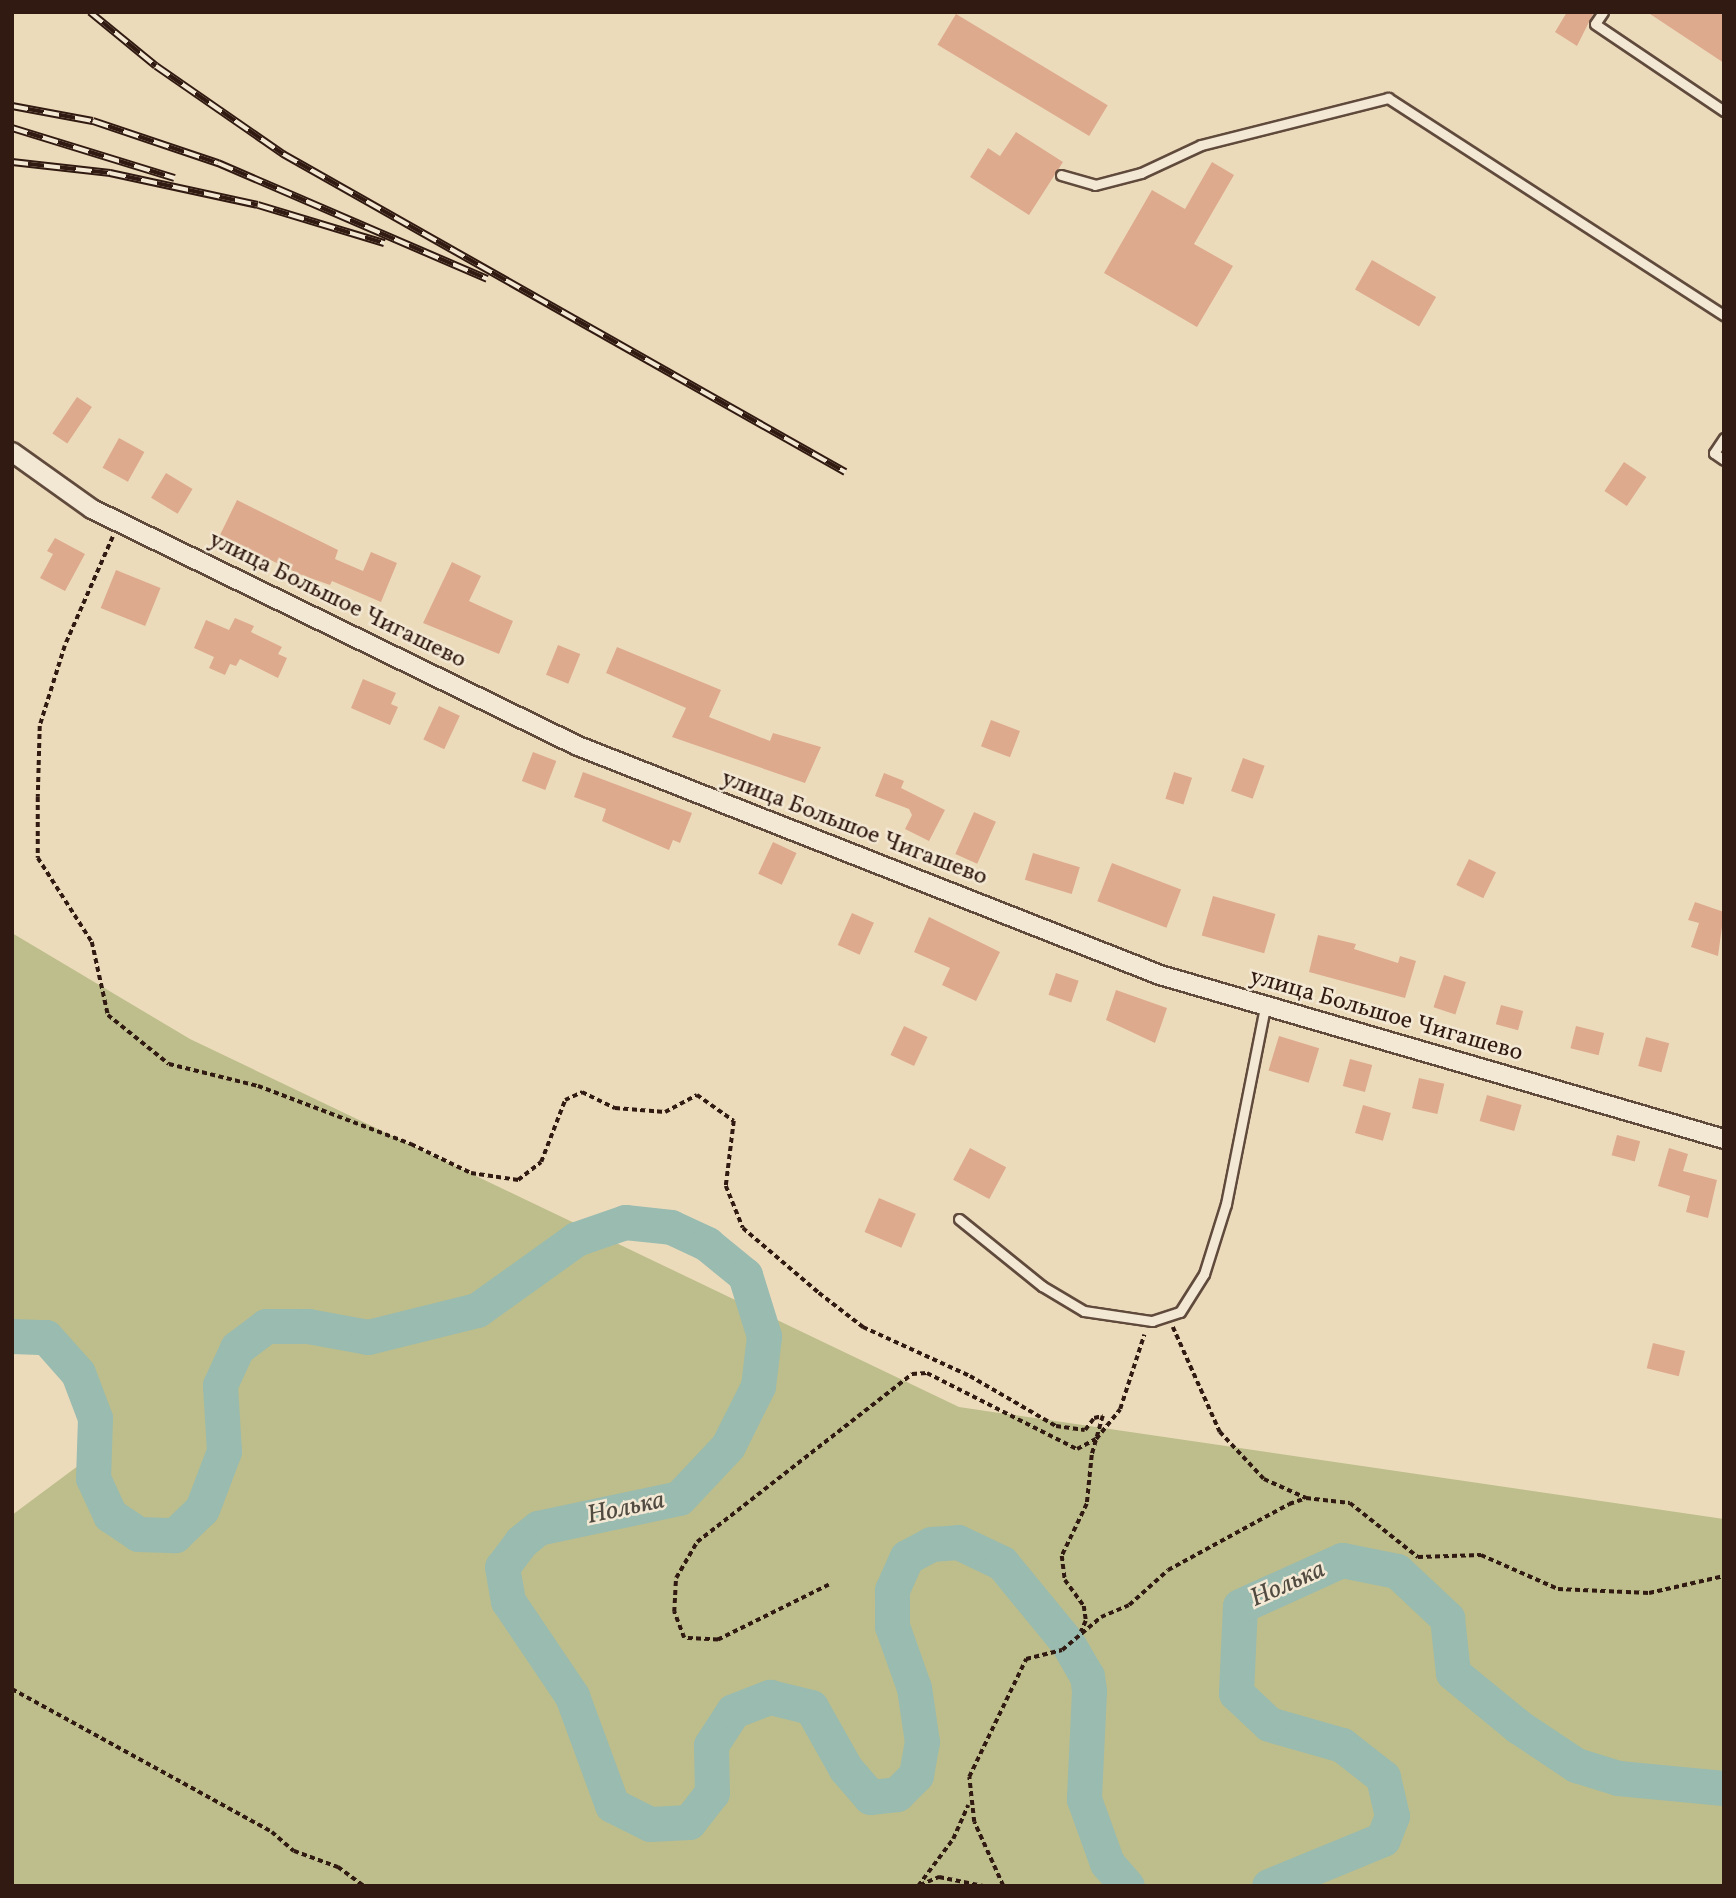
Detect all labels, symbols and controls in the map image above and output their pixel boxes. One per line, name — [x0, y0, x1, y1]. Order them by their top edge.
street label: улица Большое Чигашево — [204, 526, 470, 676]
street label: улица Большое Чигашево — [717, 765, 991, 893]
street label: улица Большое Чигашево — [1246, 963, 1526, 1069]
water label: Нолька — [584, 1486, 668, 1532]
water label: Нолька — [1246, 1555, 1330, 1615]

